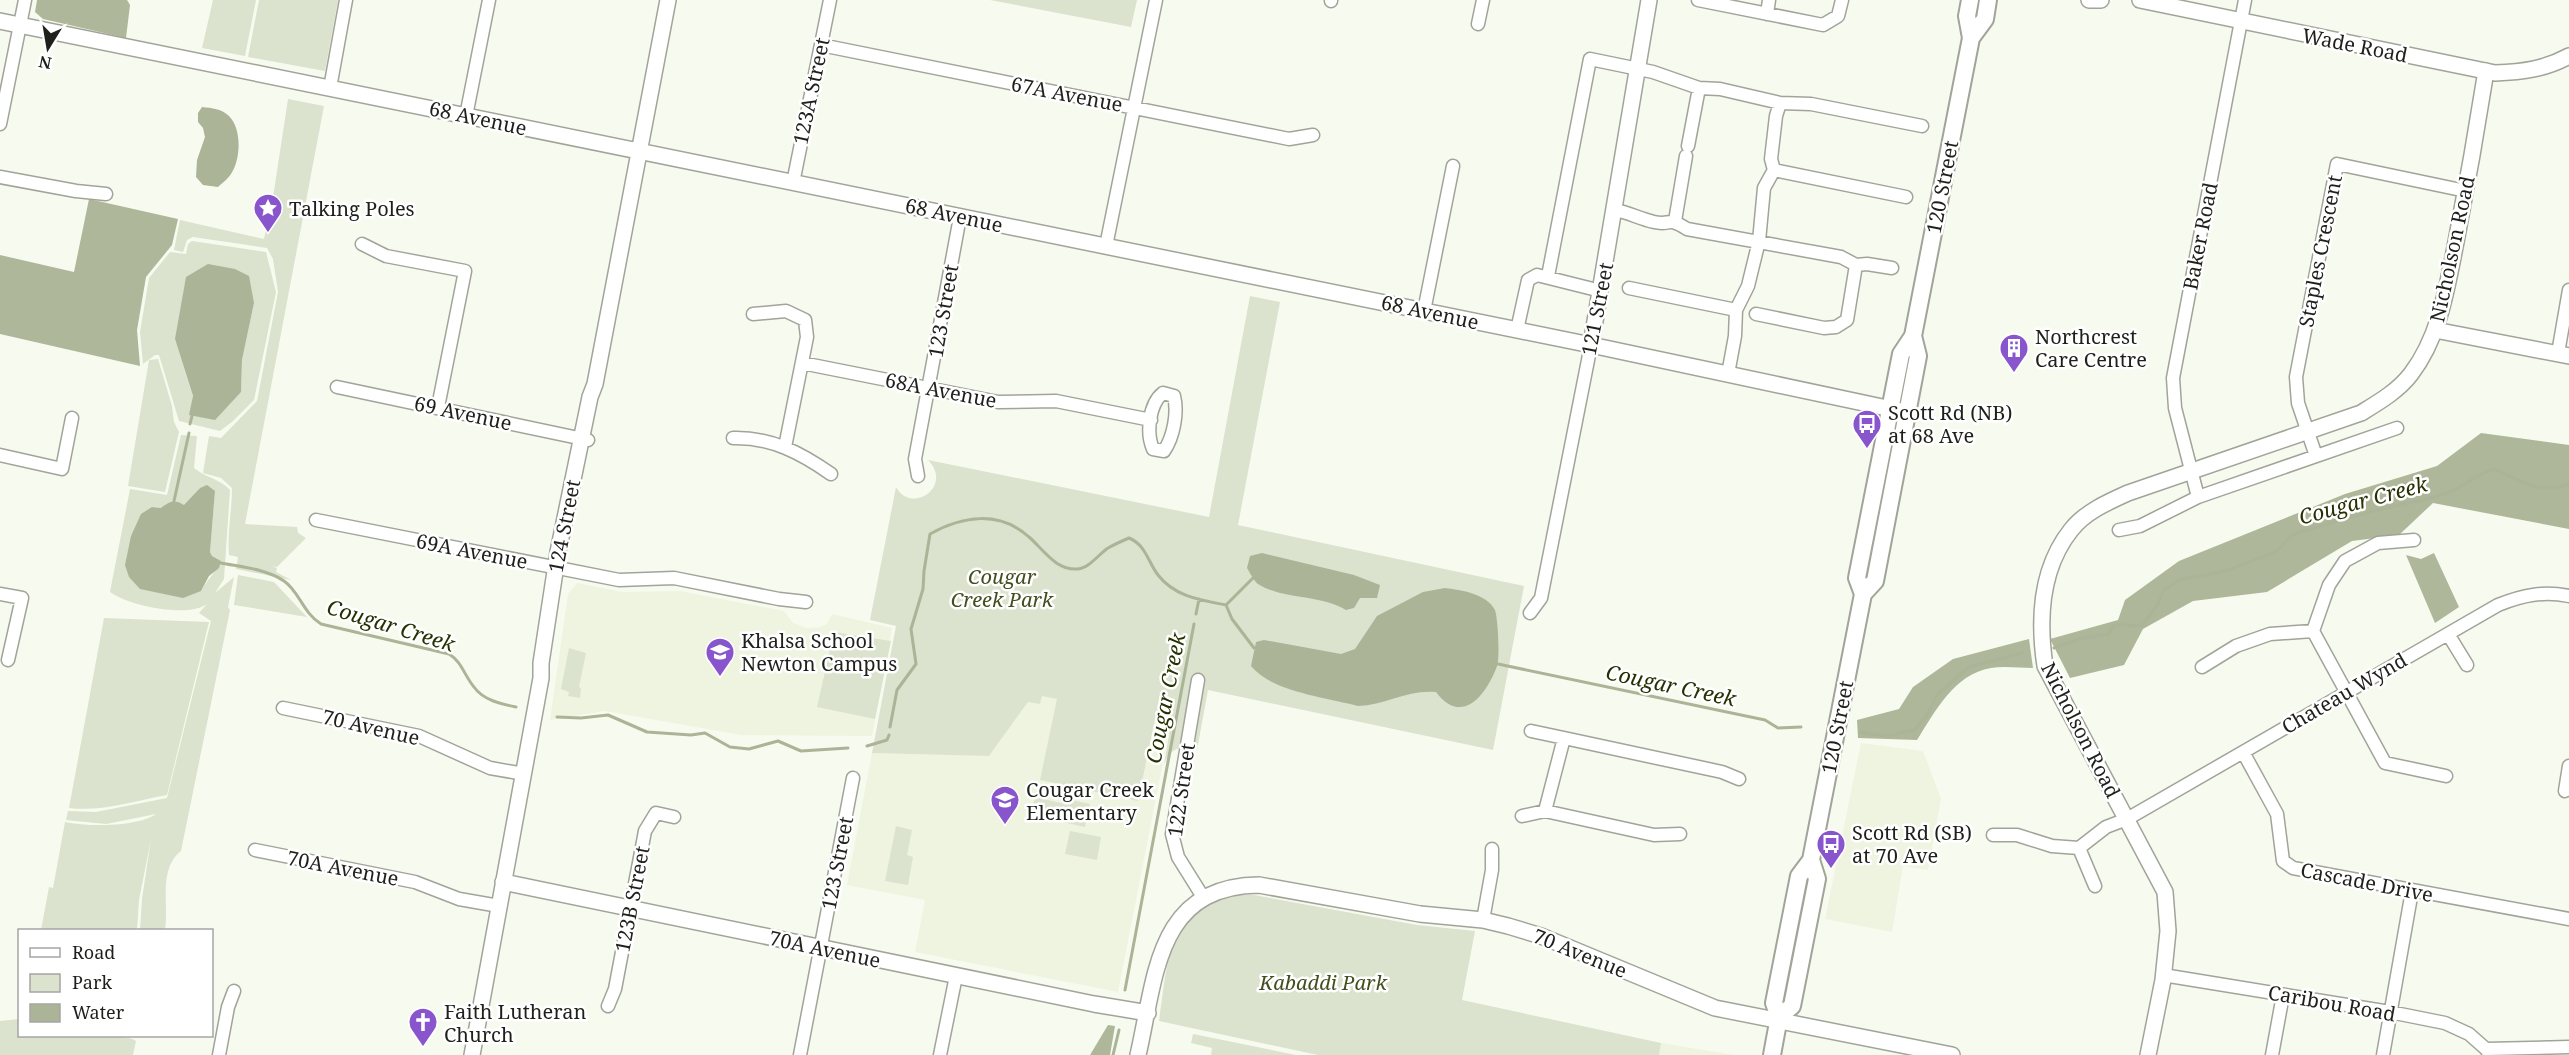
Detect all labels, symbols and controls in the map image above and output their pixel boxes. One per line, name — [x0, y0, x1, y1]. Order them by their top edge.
north arrow — [18, 18, 78, 78]
street label: Wade Road — [2300, 22, 2410, 68]
street label: 123A Street — [787, 35, 835, 147]
text: N — [36, 51, 53, 75]
street label: 67A Avenue — [1009, 70, 1125, 118]
street label: 68 Avenue — [427, 94, 529, 142]
street label: 120 Street — [1920, 138, 1964, 236]
street label: Staples Crescent — [2292, 173, 2348, 329]
street label: Nicholson Road — [2423, 173, 2481, 325]
street label: Baker Road — [2176, 180, 2224, 292]
street label: 68 Avenue — [903, 191, 1005, 239]
place icon: Talking Poles — [252, 192, 284, 234]
place label: Talking Poles — [289, 195, 415, 222]
street label: 121 Street — [1575, 260, 1619, 358]
street label: 123 Street — [921, 262, 965, 360]
street label: 68 Avenue — [1379, 288, 1481, 336]
place label: Northcrest Care Centre — [2035, 323, 2147, 373]
building icon: Northcrest Care Centre — [1998, 332, 2030, 374]
street label: 68A Avenue — [883, 366, 999, 414]
street label: 69 Avenue — [412, 389, 514, 437]
place label: Scott Rd (NB) at 68 Ave — [1888, 399, 2012, 449]
bus stop icon: Scott Rd (NB) at 68 Ave — [1851, 408, 1883, 450]
water label: Cougar Creek — [2296, 469, 2431, 531]
street label: 124 Street — [542, 477, 586, 575]
street label: 69A Avenue — [414, 527, 530, 575]
park label: Cougar Creek Park — [951, 563, 1054, 613]
water label: Cougar Creek — [324, 592, 459, 658]
place label: Khalsa School Newton Campus — [741, 627, 897, 677]
water label: Cougar Creek — [1139, 629, 1192, 766]
school or university icon: Khalsa School Newton Campus — [704, 636, 736, 678]
street label: Chateau Wynd — [2276, 646, 2412, 740]
water label: Cougar Creek — [1603, 658, 1740, 713]
street label: Nicholson Road — [2035, 658, 2127, 802]
street label: 120 Street — [1815, 678, 1859, 776]
street label: 70 Avenue — [320, 703, 422, 751]
street label: 122 Street — [1161, 741, 1201, 839]
place label: Cougar Creek Elementary — [1026, 776, 1154, 826]
school or university icon: Cougar Creek Elementary — [989, 784, 1021, 826]
street label: 123 Street — [815, 814, 859, 912]
place label: Scott Rd (SB) at 70 Ave — [1852, 819, 1972, 869]
bus stop icon: Scott Rd (SB) at 70 Ave — [1815, 828, 1847, 870]
street label: 70A Avenue — [285, 844, 401, 892]
street label: 123B Street — [608, 844, 656, 954]
street label: Cascade Drive — [2298, 856, 2436, 908]
street label: 70 Avenue — [1529, 922, 1631, 984]
street label: 70A Avenue — [767, 924, 883, 974]
legend — [18, 929, 213, 1037]
text: Road — [72, 940, 115, 964]
park label: Kabaddi Park — [1258, 969, 1387, 996]
text: Park — [72, 970, 112, 994]
street label: Caribou Road — [2266, 978, 2398, 1028]
place label: Faith Lutheran Church — [444, 998, 586, 1048]
text: Water — [72, 1000, 125, 1024]
church icon: Faith Lutheran Church — [407, 1006, 439, 1048]

